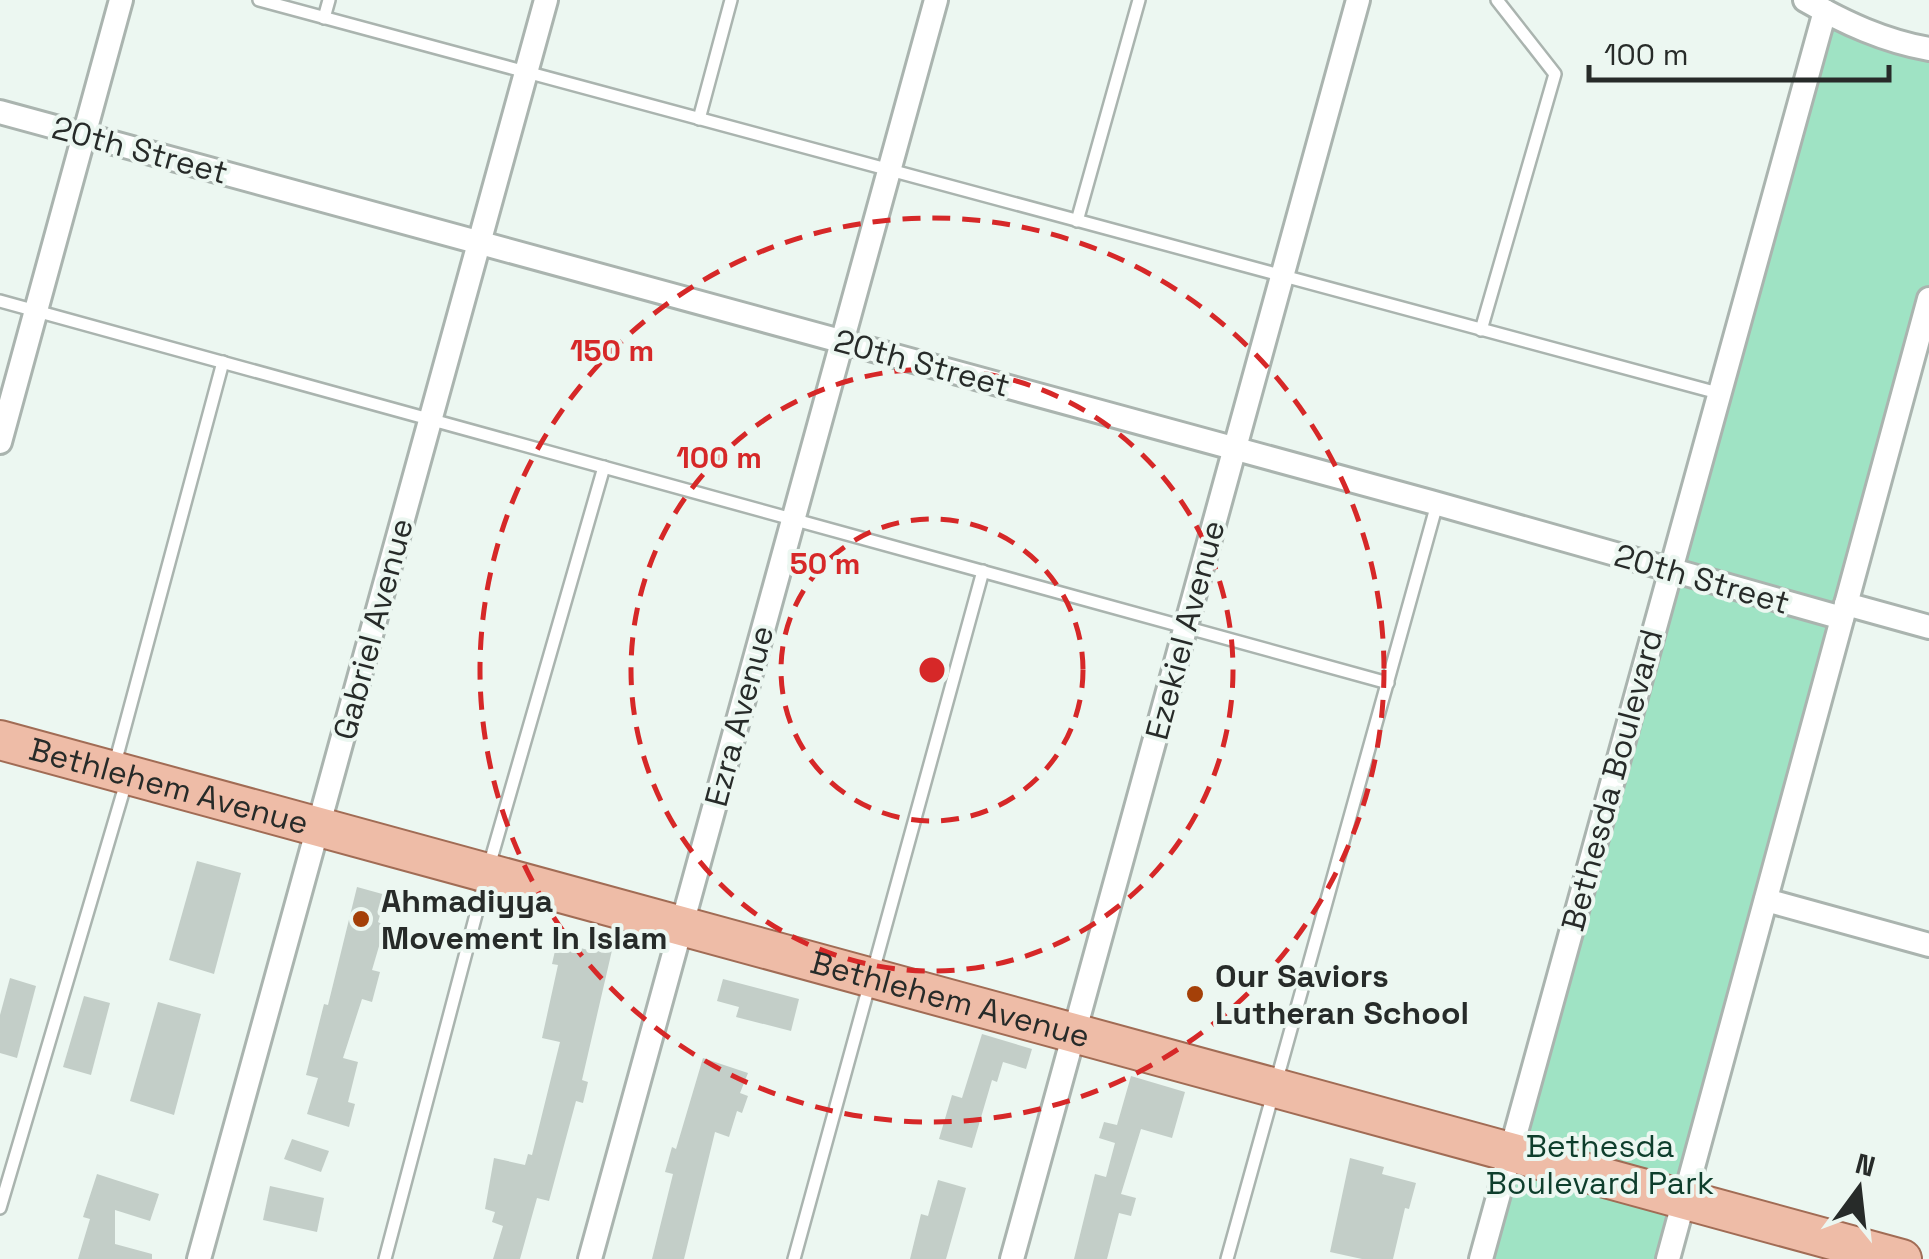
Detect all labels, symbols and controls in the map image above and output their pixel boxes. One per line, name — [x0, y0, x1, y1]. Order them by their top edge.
scale bar — [1589, 20, 1889, 82]
text: 100 m — [1604, 35, 1689, 74]
street label: 20th Street — [48, 107, 232, 193]
street label: 20th Street — [830, 320, 1014, 406]
text: 150 m — [570, 331, 654, 370]
text: 100 m — [676, 438, 762, 477]
street label: Gabriel Avenue — [324, 514, 422, 744]
street label: Ezekiel Avenue — [1136, 516, 1234, 744]
street label: 20th Street — [1610, 535, 1794, 623]
text: 50 m — [790, 544, 860, 583]
street label: Ezra Avenue — [696, 621, 782, 811]
street label: Bethesda Boulevard — [1552, 625, 1672, 935]
centre of rings — [914, 652, 950, 688]
street label: Bethlehem Avenue — [25, 729, 313, 843]
place label: Ahmadiyya Movement In Islam — [381, 881, 668, 958]
marker: Ahmadiyya Movement In Islam — [350, 908, 372, 930]
street label: Bethlehem Avenue — [806, 942, 1094, 1056]
place label: Our Saviors Lutheran School — [1215, 956, 1469, 1033]
marker: Our Saviors Lutheran School — [1184, 983, 1206, 1005]
park label: Bethesda Boulevard Park — [1486, 1126, 1714, 1203]
north arrow — [1809, 1139, 1909, 1239]
text: N — [1852, 1145, 1879, 1185]

